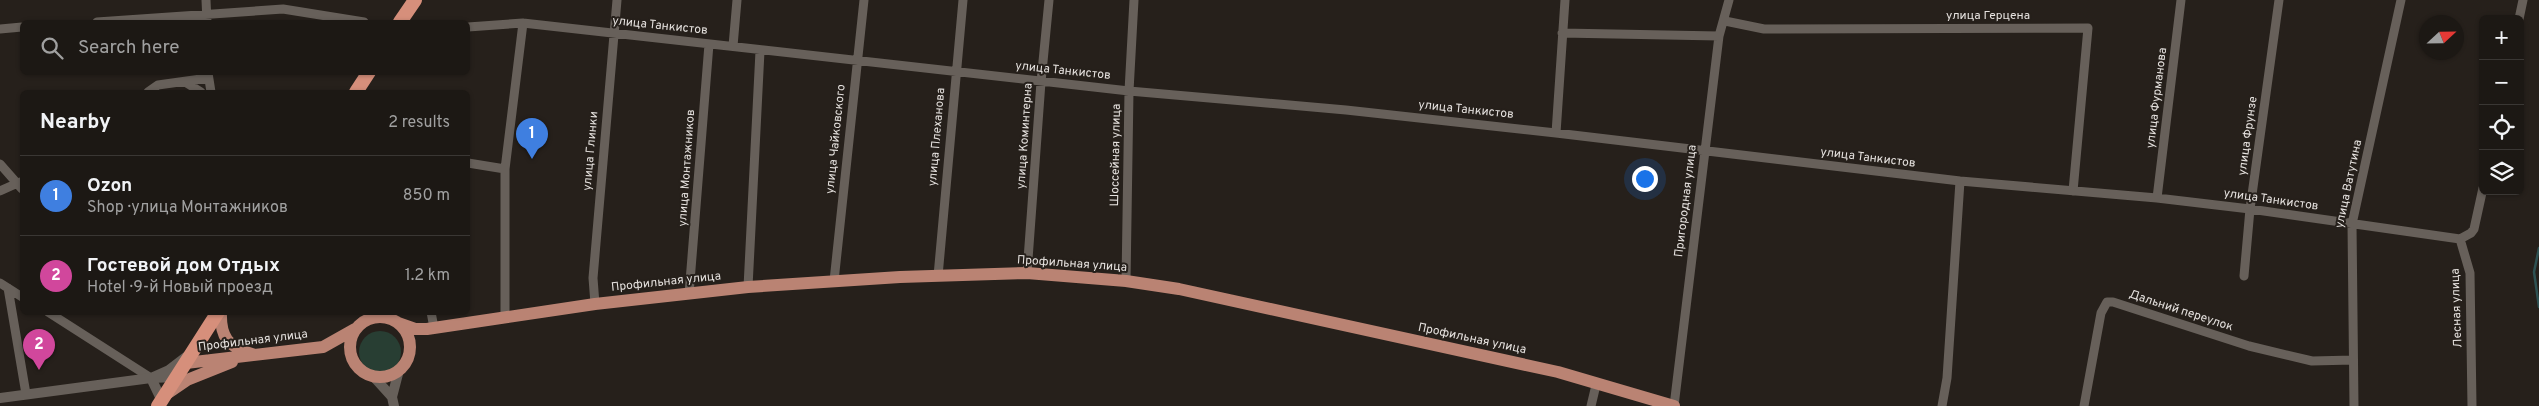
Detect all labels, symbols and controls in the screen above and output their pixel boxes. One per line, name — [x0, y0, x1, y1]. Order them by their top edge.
street label: улица Герцена — [1946, 8, 2030, 24]
street label: улица Танкистов — [612, 13, 708, 39]
north arrow — [2419, 15, 2464, 60]
map controls — [2479, 15, 2524, 195]
button: + — [2479, 15, 2524, 60]
search box — [20, 20, 470, 75]
icon: search — [38, 34, 66, 62]
text: Search here — [78, 36, 180, 60]
street label: улица Фурманова — [2143, 47, 2171, 149]
street label: улица Танкистов — [1015, 58, 1111, 84]
button: − — [2479, 60, 2524, 105]
street label: улица Коминтерна — [1013, 82, 1037, 190]
street label: улица Чайковского — [822, 83, 850, 195]
street label: улица Плеханова — [925, 87, 949, 187]
street label: улица Фрунзе — [2235, 95, 2261, 177]
street label: улица Танкистов — [1418, 97, 1514, 123]
street label: Шоссейная улица — [1107, 104, 1125, 206]
button: locate — [2479, 105, 2524, 150]
text: Nearby — [40, 109, 111, 136]
street label: улица Монтажников — [675, 109, 699, 227]
street label: улица Глинки — [580, 111, 602, 191]
text: 2 results — [388, 113, 450, 133]
pin: 1 — [516, 118, 548, 159]
street label: улица Ватутина — [2332, 138, 2366, 230]
street label: Пригородная улица — [1671, 144, 1701, 258]
street label: улица Танкистов — [1819, 144, 1917, 172]
button: layers — [2479, 150, 2524, 195]
your location — [1632, 166, 1658, 192]
text: Ozon — [87, 174, 132, 198]
street label: улица Танкистов — [2222, 185, 2320, 215]
text: 1 — [53, 186, 59, 206]
text: 850 m — [403, 186, 450, 206]
text: Shop · улица Монтажников — [87, 198, 288, 218]
street label: Профильная улица — [1016, 252, 1128, 276]
text: Гостевой дом Отдых — [87, 254, 280, 278]
text: 2 — [51, 266, 61, 286]
text: 1.2 km — [405, 266, 450, 286]
street label: Профильная улица — [610, 268, 722, 296]
street label: Лесная улица — [2448, 268, 2466, 348]
text: Hotel · 9-й Новый проезд — [87, 278, 273, 298]
street label: Дальний переулок — [2127, 287, 2235, 335]
street label: Профильная улица — [1416, 320, 1528, 358]
street label: Профильная улица — [197, 326, 309, 356]
pin: 2 — [23, 329, 55, 370]

